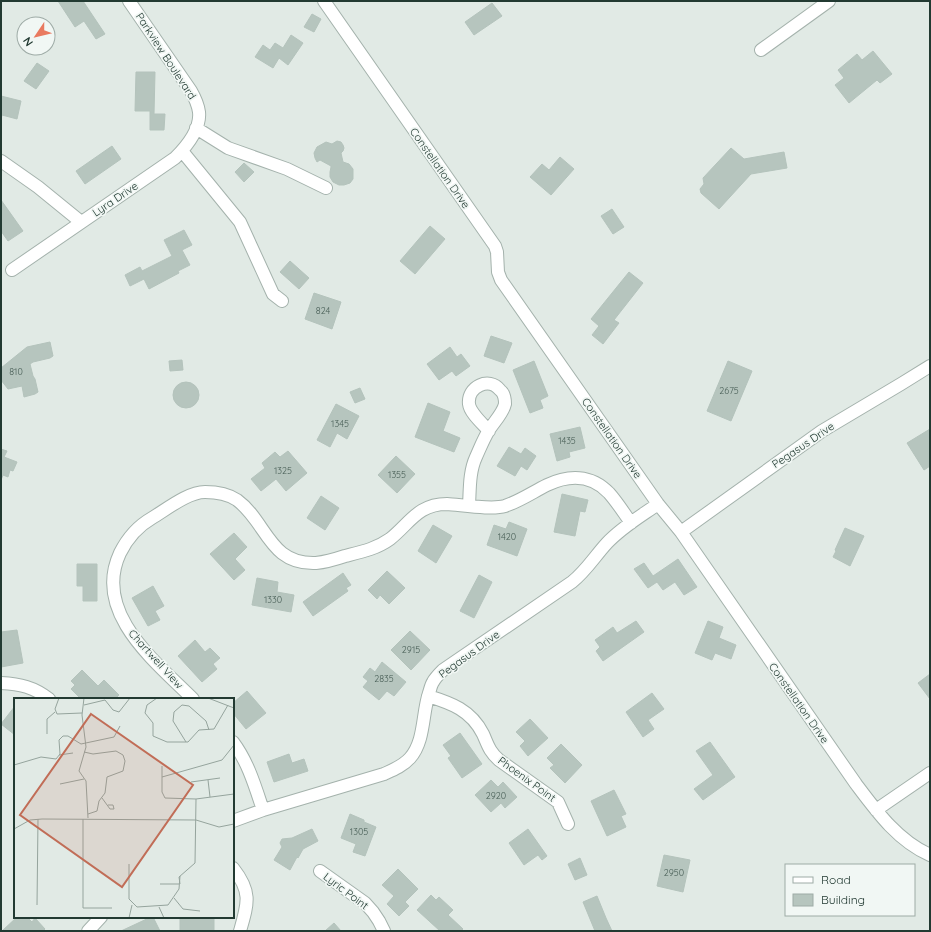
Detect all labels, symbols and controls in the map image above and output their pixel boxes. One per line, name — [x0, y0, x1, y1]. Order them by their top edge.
street label: Parkview Boulevard — [133, 10, 199, 102]
north arrow — [16, 16, 56, 56]
text: N — [20, 34, 36, 49]
street label: Constellation Drive — [407, 125, 473, 211]
street label: Lyra Drive — [89, 179, 141, 219]
house number: 824 — [316, 305, 330, 316]
house number: 810 — [9, 366, 23, 377]
house number: 2675 — [719, 385, 739, 396]
street label: Constellation Drive — [579, 395, 645, 481]
house number: 1345 — [331, 418, 349, 429]
street label: Pegasus Drive — [769, 419, 837, 471]
house number: 1435 — [558, 435, 576, 446]
house number: 1325 — [274, 465, 292, 476]
house number: 1355 — [388, 469, 406, 480]
house number: 1420 — [498, 531, 516, 542]
house number: 1330 — [264, 594, 282, 605]
street label: Chartwell View — [126, 626, 186, 692]
street label: Pegasus Drive — [436, 627, 502, 681]
house number: 2915 — [402, 644, 420, 655]
street label: Constellation Drive — [766, 660, 832, 746]
house number: 2835 — [374, 673, 394, 684]
inset map — [14, 698, 234, 918]
street label: Phoenix Point — [495, 753, 559, 805]
house number: 2920 — [486, 790, 506, 801]
house number: 1305 — [350, 826, 368, 837]
legend — [785, 864, 915, 916]
house number: 2950 — [664, 867, 684, 878]
street label: Lyric Point — [321, 870, 371, 913]
text: Road — [821, 872, 851, 887]
text: Building — [821, 892, 865, 907]

